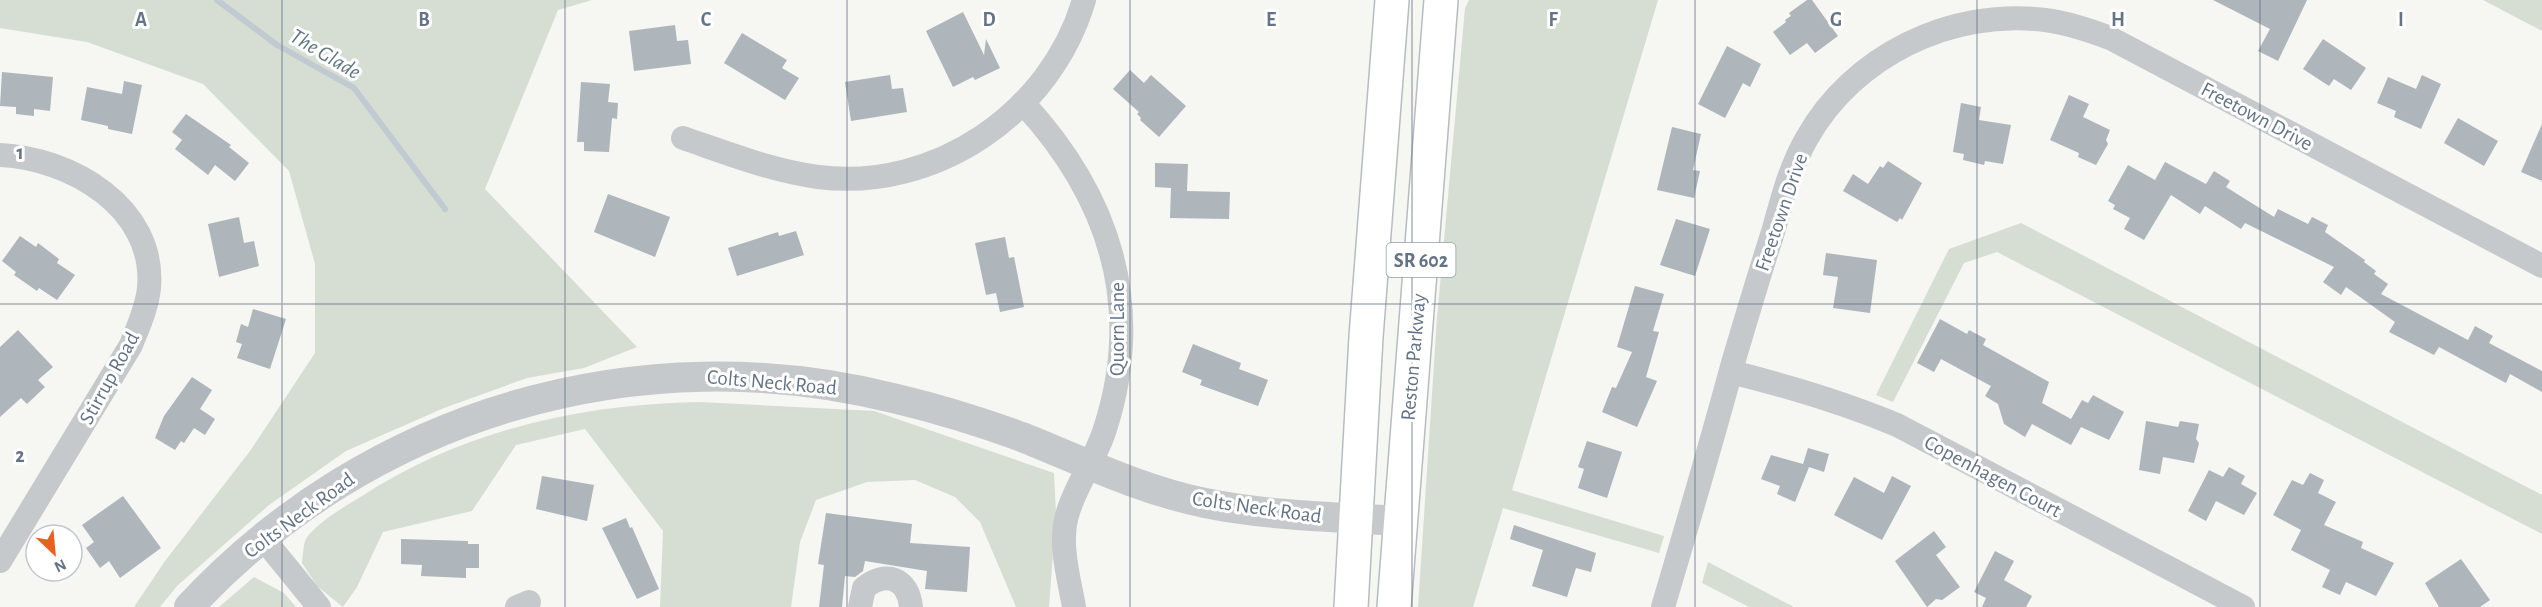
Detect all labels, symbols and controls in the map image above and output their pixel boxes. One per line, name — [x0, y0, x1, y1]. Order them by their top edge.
text: A — [135, 10, 147, 30]
text: B — [418, 10, 430, 30]
text: C — [701, 10, 712, 30]
text: D — [982, 10, 996, 30]
text: E — [1266, 10, 1276, 30]
text: F — [1548, 10, 1558, 30]
text: G — [1830, 10, 1842, 30]
text: H — [2111, 10, 2125, 30]
text: I — [2398, 10, 2404, 30]
water label: The Glade — [287, 24, 364, 83]
street label: Freetown Drive — [2198, 78, 2316, 155]
text: 1 — [16, 143, 24, 163]
street label: Freetown Drive — [1752, 151, 1811, 274]
road number: SR 602 — [1386, 243, 1456, 277]
street label: Quorn Lane — [1107, 282, 1128, 376]
street label: Reston Parkway — [1397, 293, 1430, 422]
street label: Stirrup Road — [76, 328, 143, 428]
street label: Colts Neck Road — [706, 366, 838, 399]
street label: Copenhagen Court — [1921, 432, 2065, 521]
text: 2 — [15, 446, 25, 466]
street label: Colts Neck Road — [240, 469, 358, 562]
street label: Colts Neck Road — [1191, 488, 1323, 527]
north arrow — [24, 523, 84, 583]
text: N — [52, 556, 69, 575]

